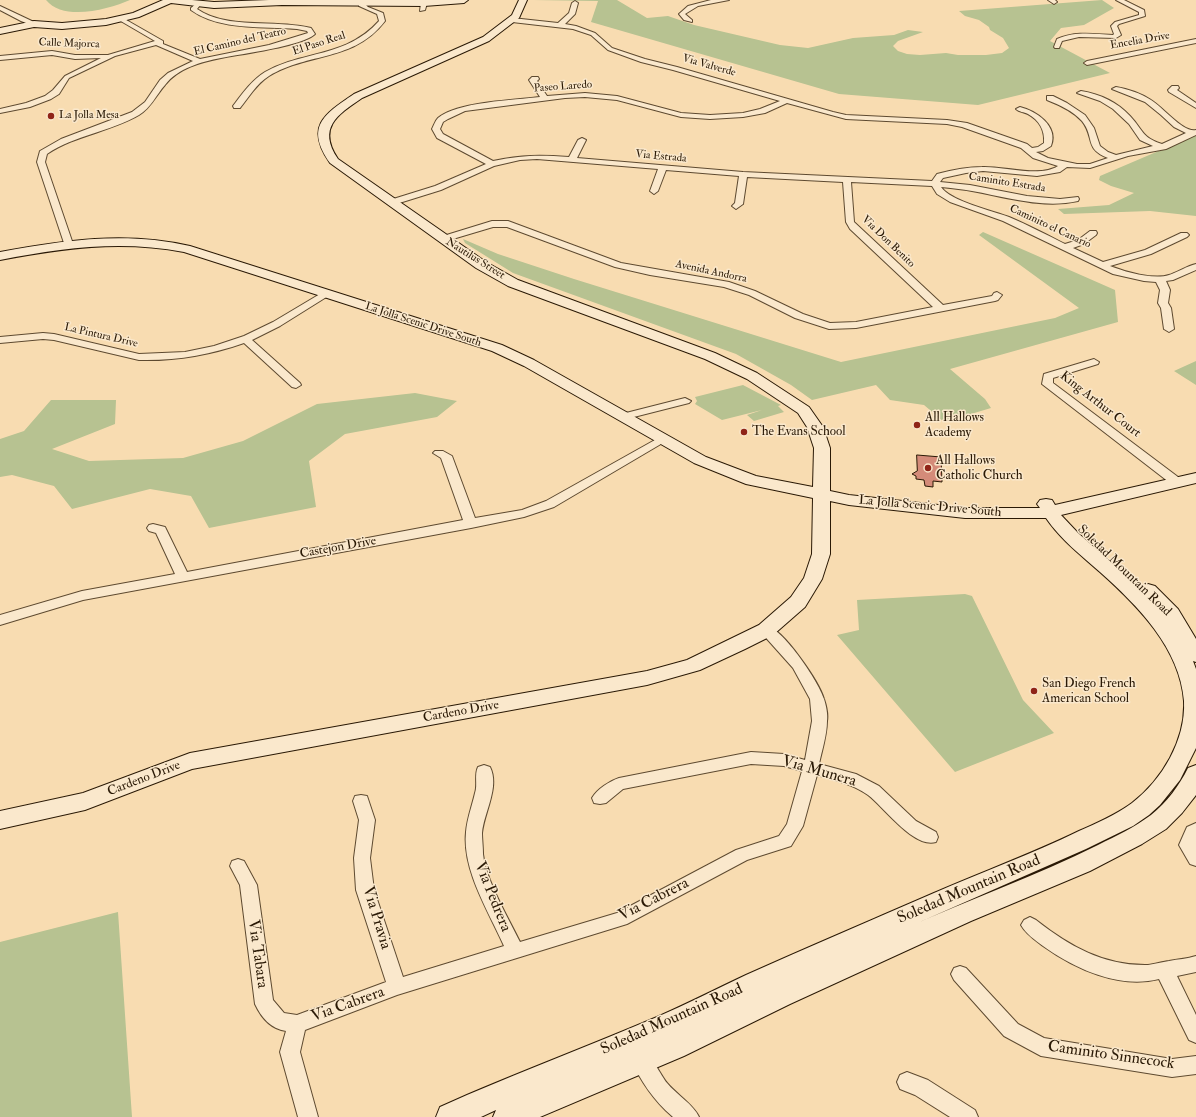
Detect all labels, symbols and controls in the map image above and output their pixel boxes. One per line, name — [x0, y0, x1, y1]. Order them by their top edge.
street label: El Camino del Teatro — [193, 25, 287, 59]
street label: El Paso Real — [291, 29, 347, 59]
street label: Encelia Drive — [1109, 29, 1171, 53]
street label: Calle Majorca — [38, 36, 100, 52]
street label: Via Valverde — [681, 52, 737, 80]
street label: Paseo Laredo — [533, 78, 593, 96]
place label: La Jolla Mesa — [59, 109, 119, 123]
marker: La Jolla Mesa — [46, 111, 56, 121]
street label: Via Estrada — [635, 148, 687, 166]
street label: Caminito Estrada — [968, 170, 1046, 196]
street label: Caminito el Canario — [1007, 202, 1093, 252]
street label: Via Don Benito — [859, 213, 917, 271]
street label: Nautilus Street — [443, 236, 507, 282]
street label: Avenida Andorra — [674, 258, 748, 286]
street label: La Jolla Scenic Drive South — [363, 300, 483, 350]
street label: La Pintura Drive — [63, 321, 139, 351]
street label: King Arthur Court — [1056, 369, 1144, 441]
place label: All Hallows Academy — [925, 410, 984, 441]
marker: All Hallows Academy — [912, 420, 922, 430]
place label: The Evans School — [752, 424, 846, 440]
marker: The Evans School — [739, 427, 749, 437]
place label: All Hallows Catholic Church — [936, 453, 1023, 484]
marker: All Hallows Catholic Church — [923, 463, 933, 473]
street label: La Jolla Scenic Drive South — [858, 493, 1002, 521]
street label: Soledad Mountain Road — [1074, 522, 1174, 620]
street label: Castejon Drive — [299, 534, 377, 562]
place label: San Diego French American School — [1042, 676, 1136, 707]
marker: San Diego French American School — [1029, 686, 1039, 696]
street label: Cardeno Drive — [422, 698, 500, 726]
street label: Via Munera — [780, 752, 858, 792]
street label: Cardeno Drive — [105, 758, 183, 800]
street label: Soledad Mountain Road — [895, 851, 1043, 929]
street label: Via Pedrera — [469, 859, 515, 935]
street label: Via Cabrera — [616, 874, 692, 926]
street label: Via Pravia — [357, 884, 395, 952]
street label: Via Tabara — [243, 918, 271, 990]
street label: Soledad Mountain Road — [598, 980, 746, 1060]
street label: Via Cabrera — [309, 983, 387, 1027]
street label: Caminito Sinnecock — [1046, 1038, 1176, 1074]

